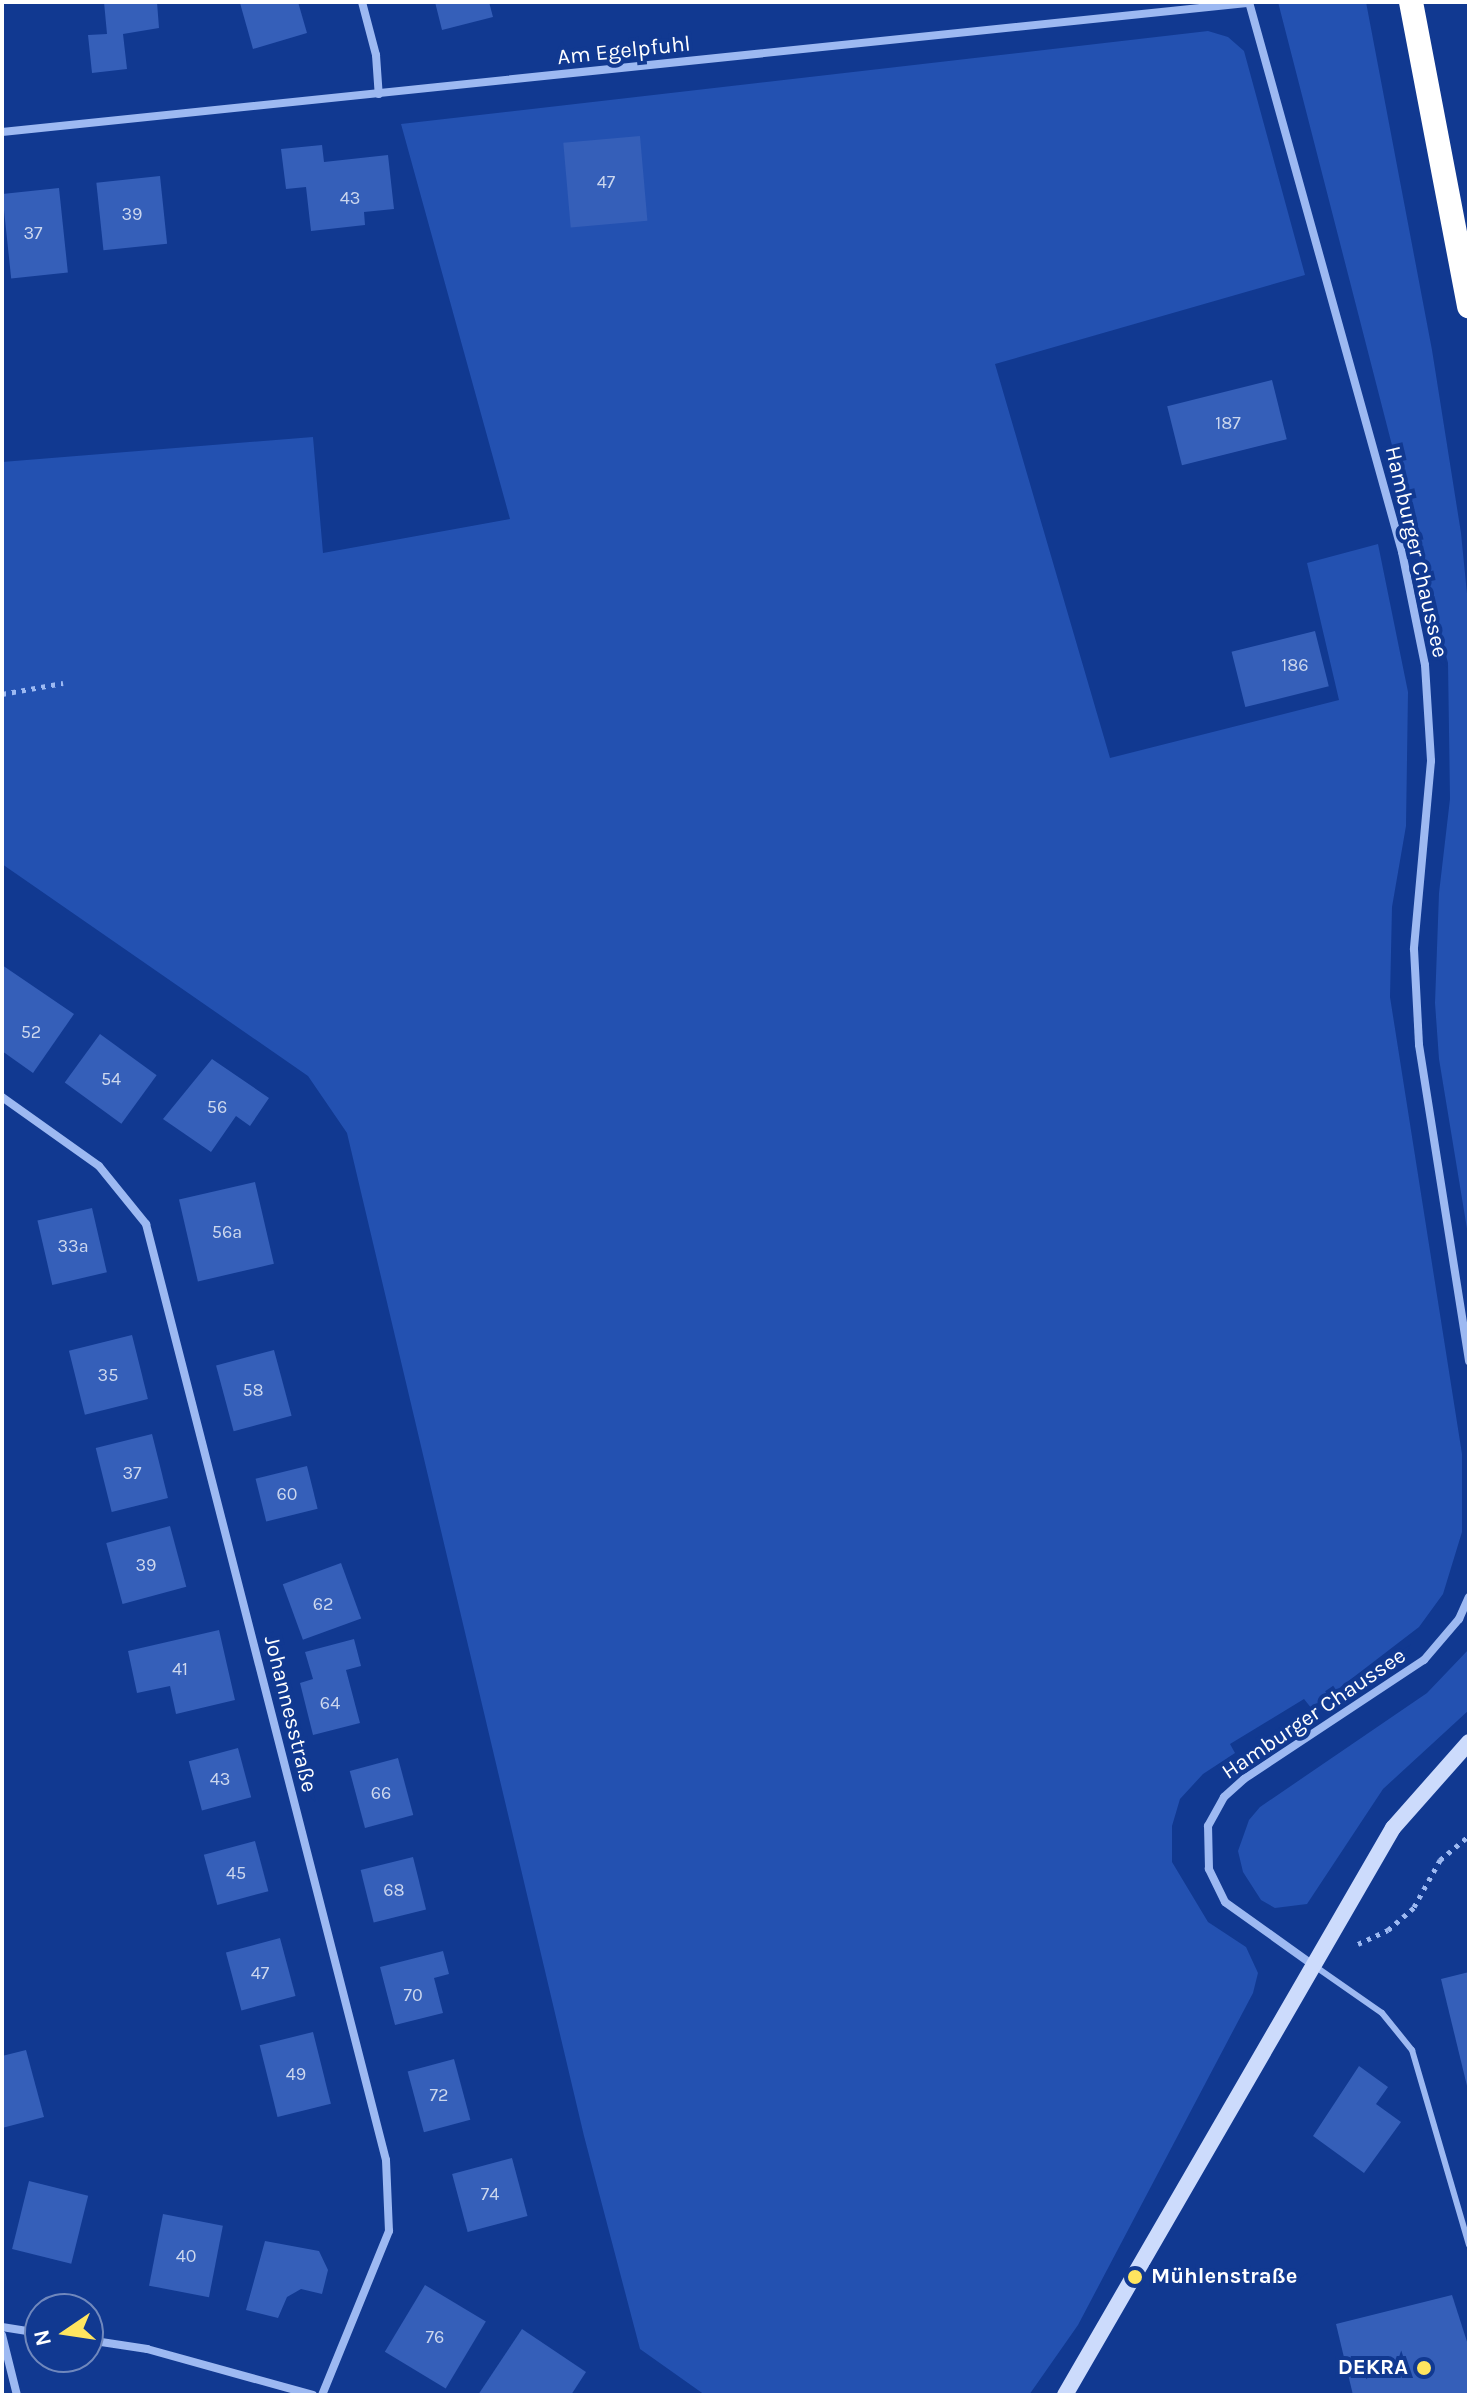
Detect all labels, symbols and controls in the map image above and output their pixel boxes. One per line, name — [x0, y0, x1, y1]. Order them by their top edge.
street label: Am Egelpfuhl — [556, 31, 692, 71]
house number: 47 — [597, 171, 615, 193]
house number: 43 — [340, 187, 360, 209]
house number: 39 — [121, 203, 143, 225]
house number: 37 — [23, 222, 43, 244]
house number: 187 — [1215, 412, 1241, 434]
street label: Hamburger Chaussee — [1379, 444, 1453, 660]
house number: 186 — [1281, 654, 1309, 676]
house number: 52 — [21, 1021, 41, 1043]
house number: 54 — [101, 1068, 121, 1090]
house number: 56 — [207, 1096, 227, 1118]
house number: 56a — [212, 1221, 242, 1243]
house number: 33a — [57, 1235, 89, 1257]
house number: 35 — [98, 1364, 118, 1386]
house number: 58 — [242, 1379, 264, 1401]
house number: 37 — [122, 1462, 142, 1484]
house number: 60 — [277, 1483, 297, 1505]
house number: 39 — [135, 1554, 157, 1576]
house number: 62 — [313, 1593, 333, 1615]
street label: Johannesstraße — [258, 1633, 322, 1795]
street label: Hamburger Chaussee — [1217, 1643, 1411, 1785]
house number: 41 — [172, 1658, 188, 1680]
house number: 64 — [320, 1692, 340, 1714]
house number: 43 — [210, 1768, 230, 1790]
house number: 66 — [371, 1782, 391, 1804]
house number: 45 — [226, 1862, 246, 1884]
house number: 68 — [383, 1879, 405, 1901]
house number: 47 — [251, 1962, 269, 1984]
house number: 70 — [403, 1984, 423, 2006]
house number: 49 — [286, 2063, 306, 2085]
house number: 72 — [430, 2084, 448, 2106]
house number: 74 — [481, 2183, 499, 2205]
house number: 40 — [176, 2245, 196, 2267]
place label: Mühlenstraße — [1151, 2264, 1298, 2290]
marker: Mühlenstraße — [1126, 2268, 1144, 2286]
north arrow — [24, 2293, 104, 2373]
house number: 76 — [426, 2326, 444, 2348]
text: N — [28, 2327, 57, 2349]
place label: DEKRA — [1338, 2355, 1408, 2381]
marker: DEKRA — [1415, 2359, 1433, 2377]

